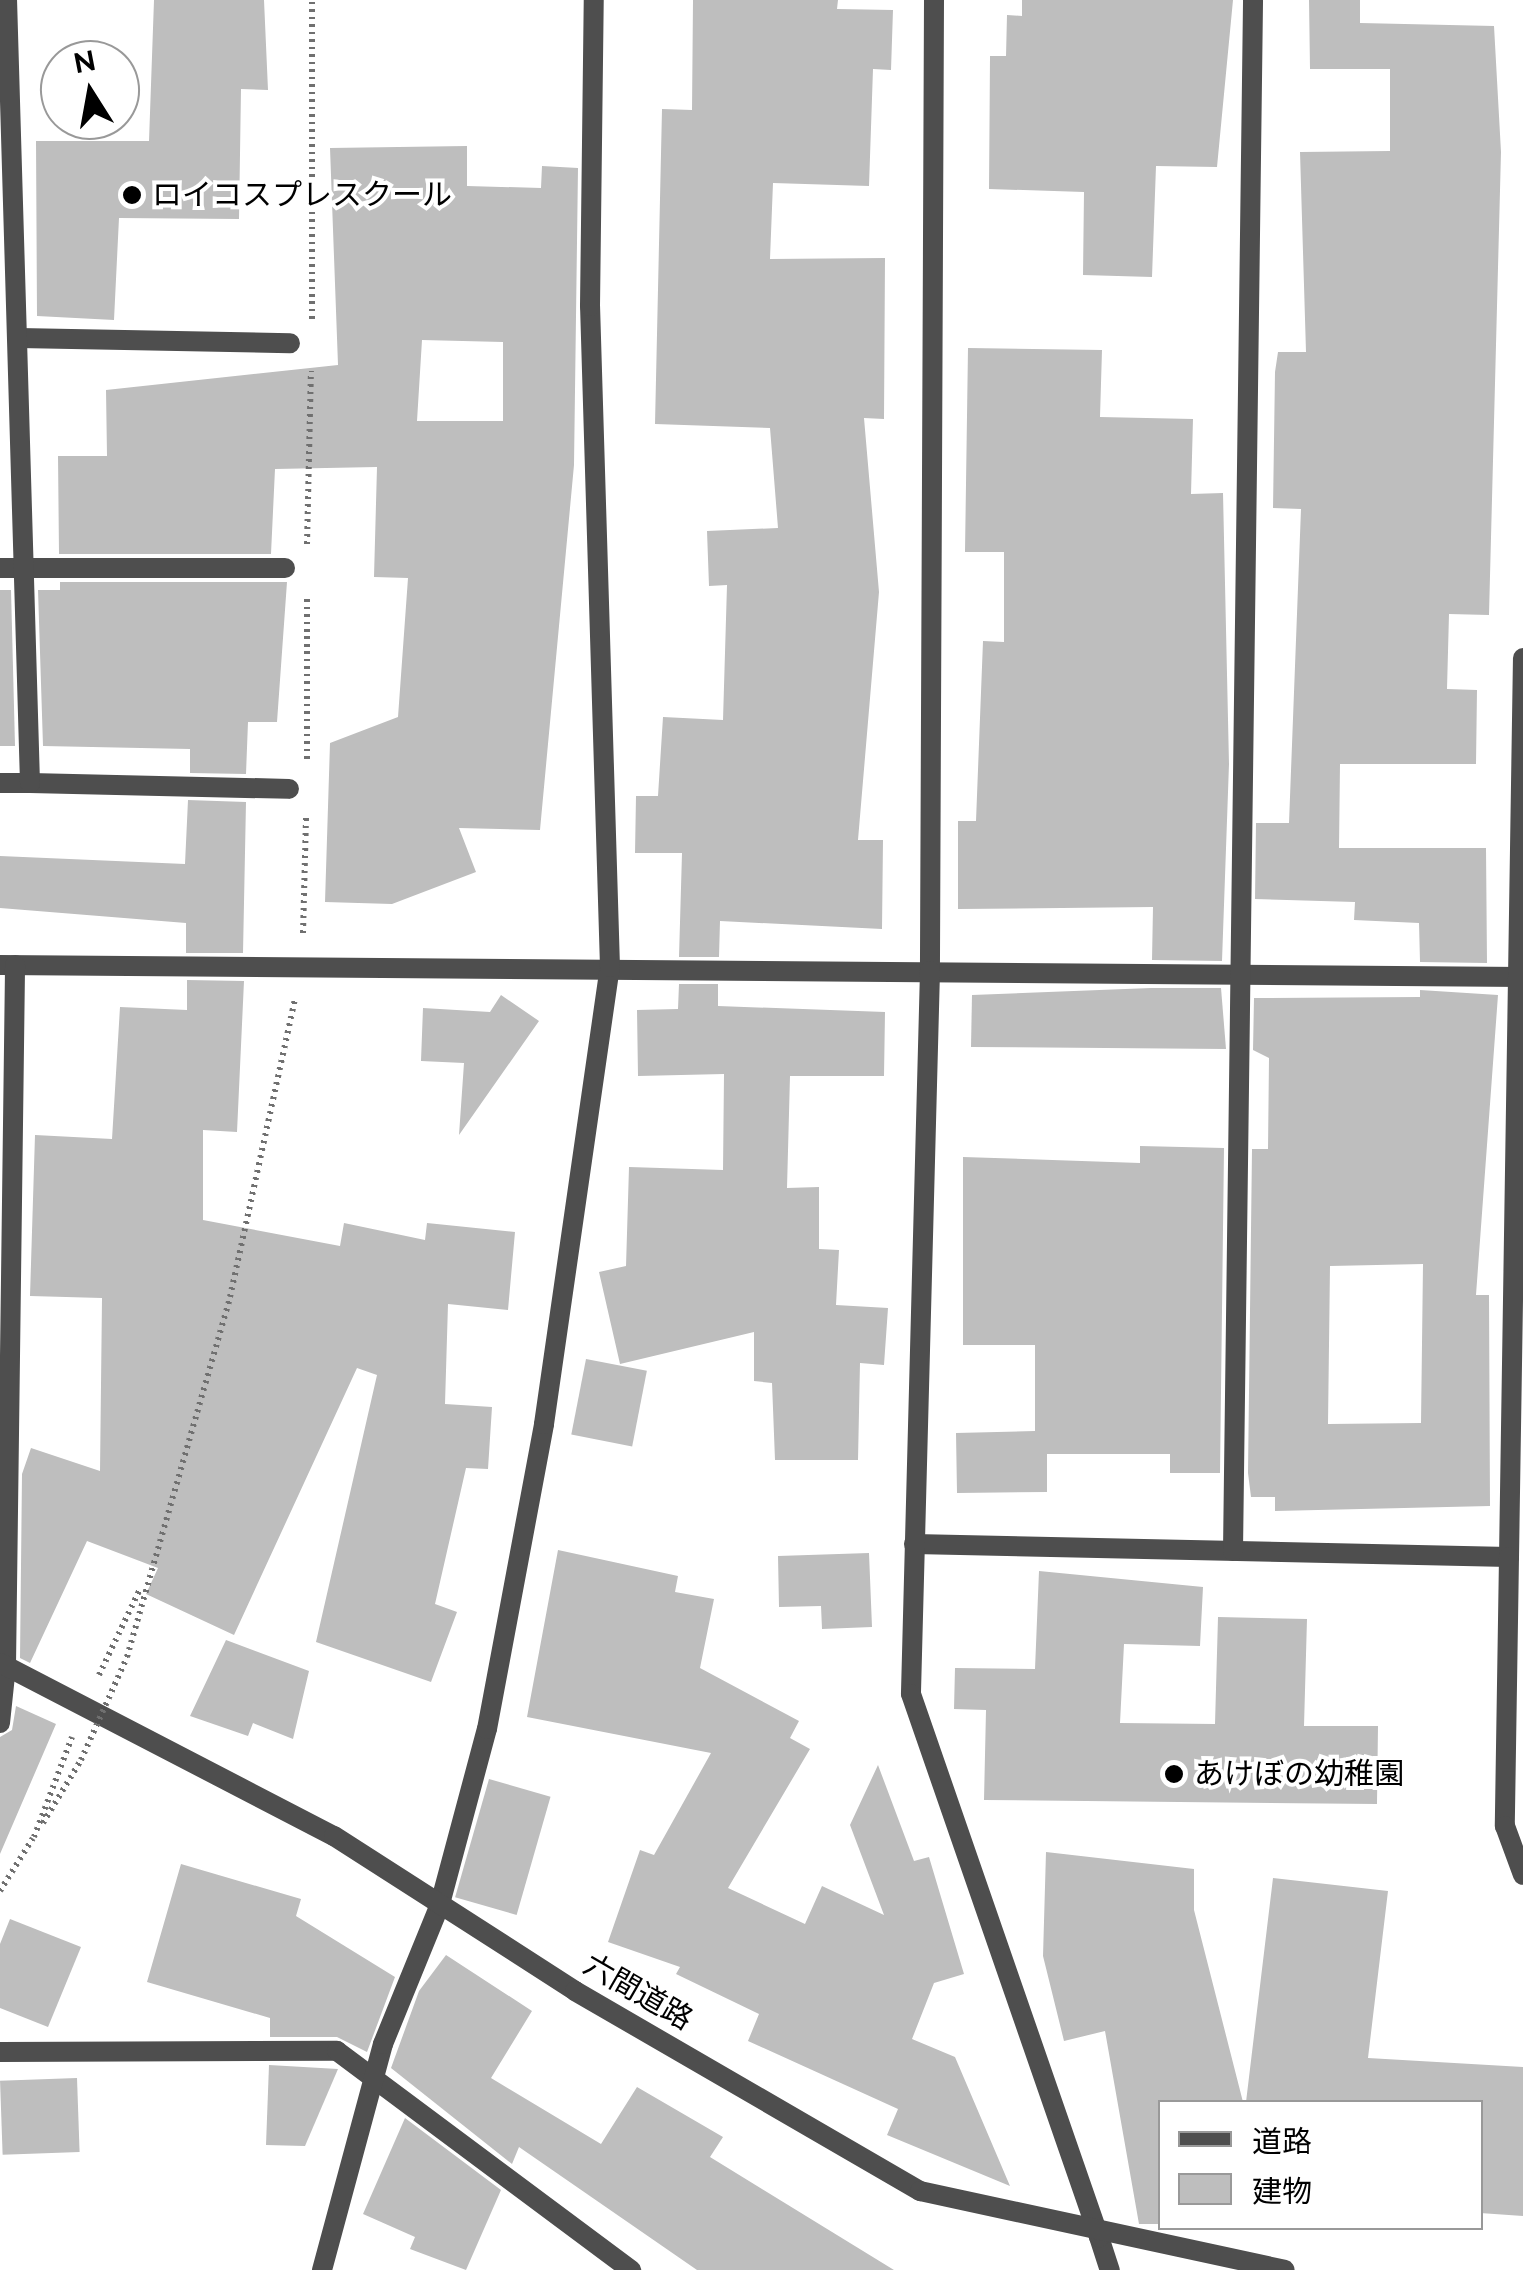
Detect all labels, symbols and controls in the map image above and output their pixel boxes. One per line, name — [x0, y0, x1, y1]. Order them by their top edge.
north arrow — [40, 40, 140, 140]
text: N — [71, 44, 98, 80]
place label: ロイコスプレスクール — [152, 177, 452, 213]
marker: ロイコスプレスクール — [121, 184, 143, 206]
place label: あけぼの幼稚園 — [1194, 1756, 1404, 1792]
marker: あけぼの幼稚園 — [1163, 1763, 1185, 1785]
street label: 六間道路 — [577, 1946, 699, 2038]
legend — [1158, 2100, 1483, 2230]
text: 道路 — [1252, 2124, 1312, 2159]
text: 建物 — [1252, 2174, 1312, 2209]

